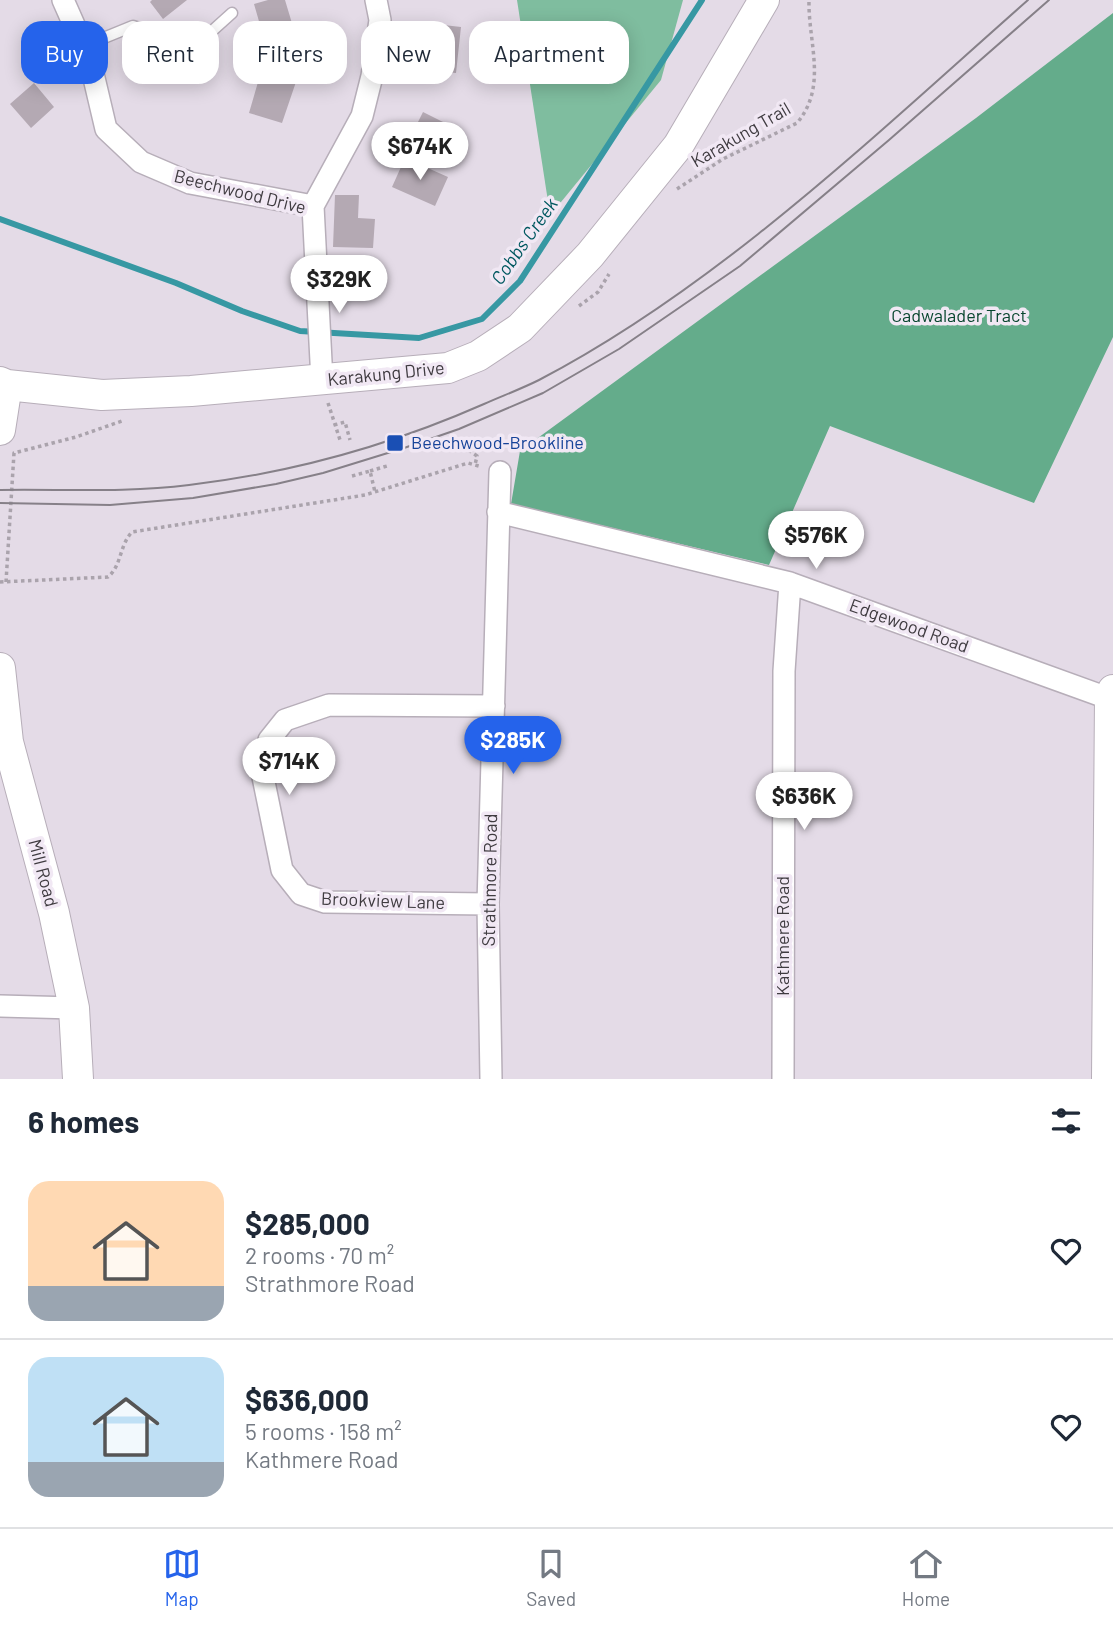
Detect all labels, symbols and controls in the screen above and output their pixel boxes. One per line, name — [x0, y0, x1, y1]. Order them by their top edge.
chip: Buy — [21, 21, 108, 84]
chip: Rent — [122, 21, 219, 84]
chip: Filters — [233, 21, 347, 84]
chip: New — [361, 21, 455, 84]
chip: Apartment — [469, 21, 629, 84]
street label: Karakung Trail — [687, 97, 794, 171]
pin: $674K — [371, 122, 469, 182]
text: $674K — [387, 131, 453, 159]
street label: Beechwood Drive — [172, 164, 308, 218]
water label: Cobbs Creek — [485, 192, 562, 288]
pin: $329K — [290, 256, 388, 315]
text: $329K — [306, 264, 372, 292]
park label: Cadwalader Tract — [891, 304, 1027, 326]
street label: Karakung Drive — [326, 356, 446, 390]
place label: Beechwood-Brookline — [411, 431, 584, 453]
marker: Beechwood-Brookline — [385, 433, 405, 453]
pin: $576K — [767, 512, 865, 571]
text: $576K — [784, 520, 848, 548]
street label: Edgewood Road — [847, 593, 972, 657]
pin: $285K — [464, 716, 562, 776]
text: $285K — [480, 725, 546, 753]
pin: $714K — [240, 738, 338, 797]
text: $714K — [258, 746, 320, 774]
pin: $636K — [755, 772, 853, 832]
text: $636K — [772, 781, 836, 809]
street label: Strathmore Road — [477, 813, 501, 947]
street label: Mill Road — [24, 837, 64, 909]
street label: Kathmere Road — [771, 876, 793, 996]
street label: Brookview Lane — [321, 887, 445, 913]
icon: filters — [1047, 1102, 1085, 1140]
text: 6 homes — [28, 1103, 139, 1139]
text: $285,000 — [245, 1205, 370, 1241]
icon: home — [84, 1209, 168, 1293]
icon: heart — [1047, 1232, 1085, 1270]
text: 2 rooms · 70 m² — [245, 1241, 394, 1269]
text: Strathmore Road — [245, 1269, 415, 1297]
text: $636,000 — [245, 1381, 369, 1417]
icon: home — [84, 1385, 168, 1469]
icon: heart — [1047, 1408, 1085, 1446]
text: 5 rooms · 158 m² — [245, 1417, 402, 1445]
text: Kathmere Road — [245, 1445, 399, 1473]
tab: Map — [163, 1545, 201, 1610]
tab: Saved — [526, 1545, 576, 1610]
tab: Home — [902, 1545, 950, 1610]

